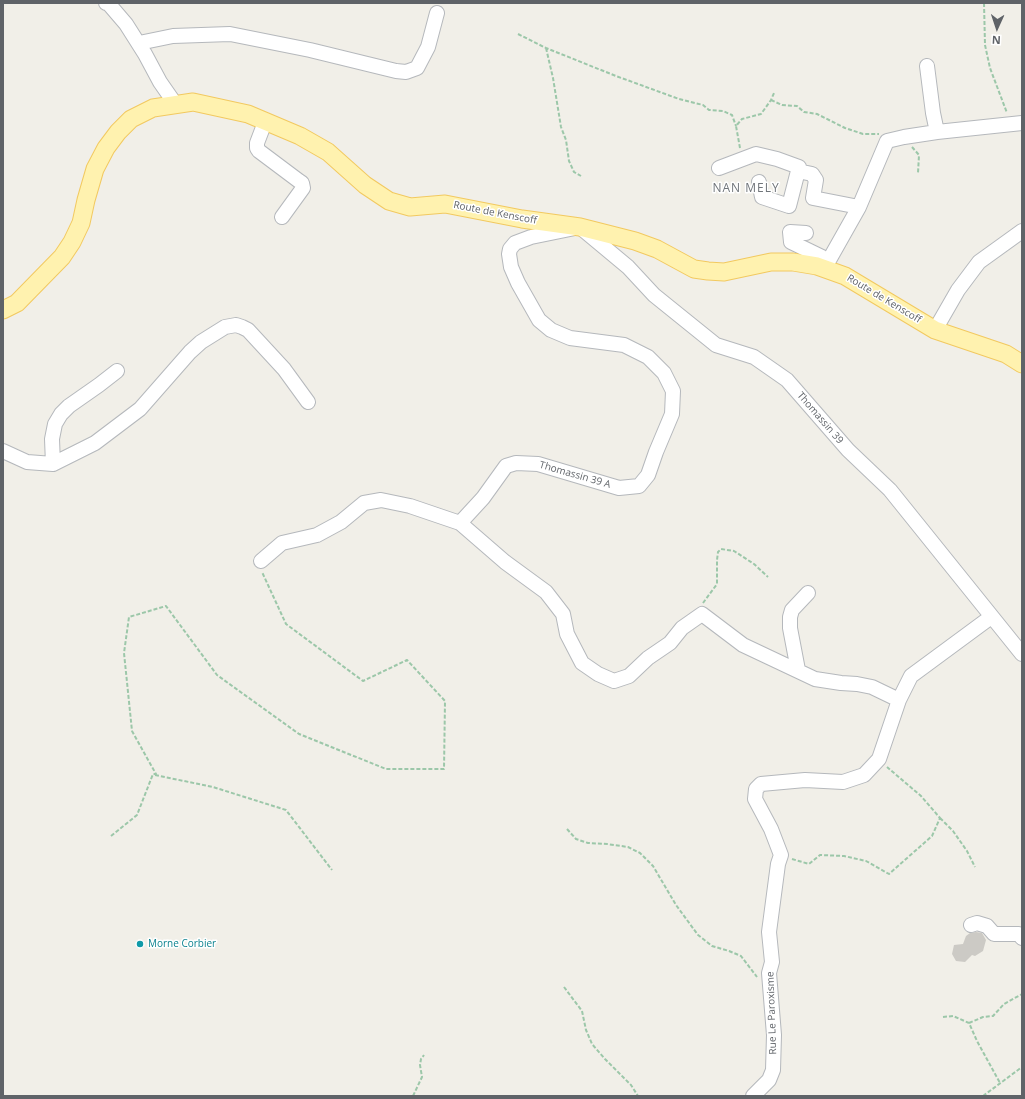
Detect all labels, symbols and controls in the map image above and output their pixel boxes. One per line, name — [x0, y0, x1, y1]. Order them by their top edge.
north arrow — [977, 8, 1017, 48]
text: N — [991, 33, 1001, 48]
district label: NAN MELY — [712, 182, 780, 196]
street label: Route de Kenscoff — [452, 199, 538, 227]
street label: Route de Kenscoff — [845, 272, 923, 326]
street label: Thomassin 39 — [794, 390, 846, 446]
street label: Thomassin 39 A — [538, 459, 612, 491]
place label: Morne Corbier — [148, 938, 216, 950]
marker: Morne Corbier — [135, 939, 145, 949]
street label: Rue Le Paroxisme — [765, 971, 779, 1055]

